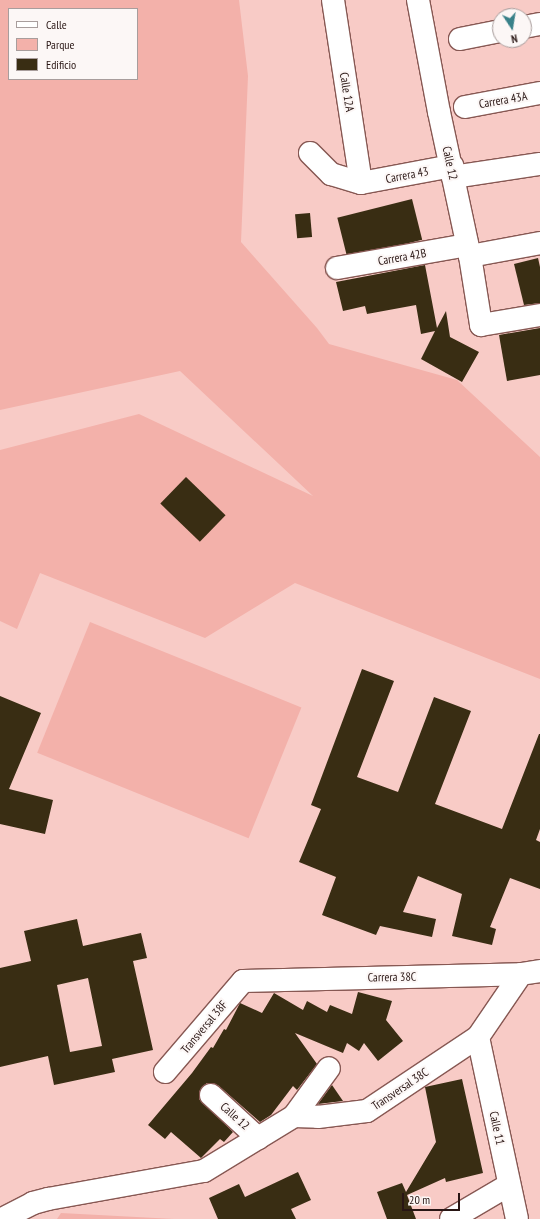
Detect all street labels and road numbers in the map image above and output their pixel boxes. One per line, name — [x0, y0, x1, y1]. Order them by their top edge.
street label: Calle 12A — [337, 71, 357, 113]
street label: Carrera 43A — [478, 89, 528, 111]
street label: Calle 12 — [439, 145, 461, 181]
street label: Carrera 43 — [384, 164, 430, 186]
street label: Carrera 42B — [377, 246, 427, 268]
street label: Carrera 38C — [368, 969, 416, 985]
street label: Transversal 38F — [178, 998, 230, 1056]
street label: Transversal 38C — [369, 1065, 431, 1113]
street label: Calle 12 — [218, 1099, 252, 1133]
street label: Calle 11 — [486, 1110, 508, 1146]

